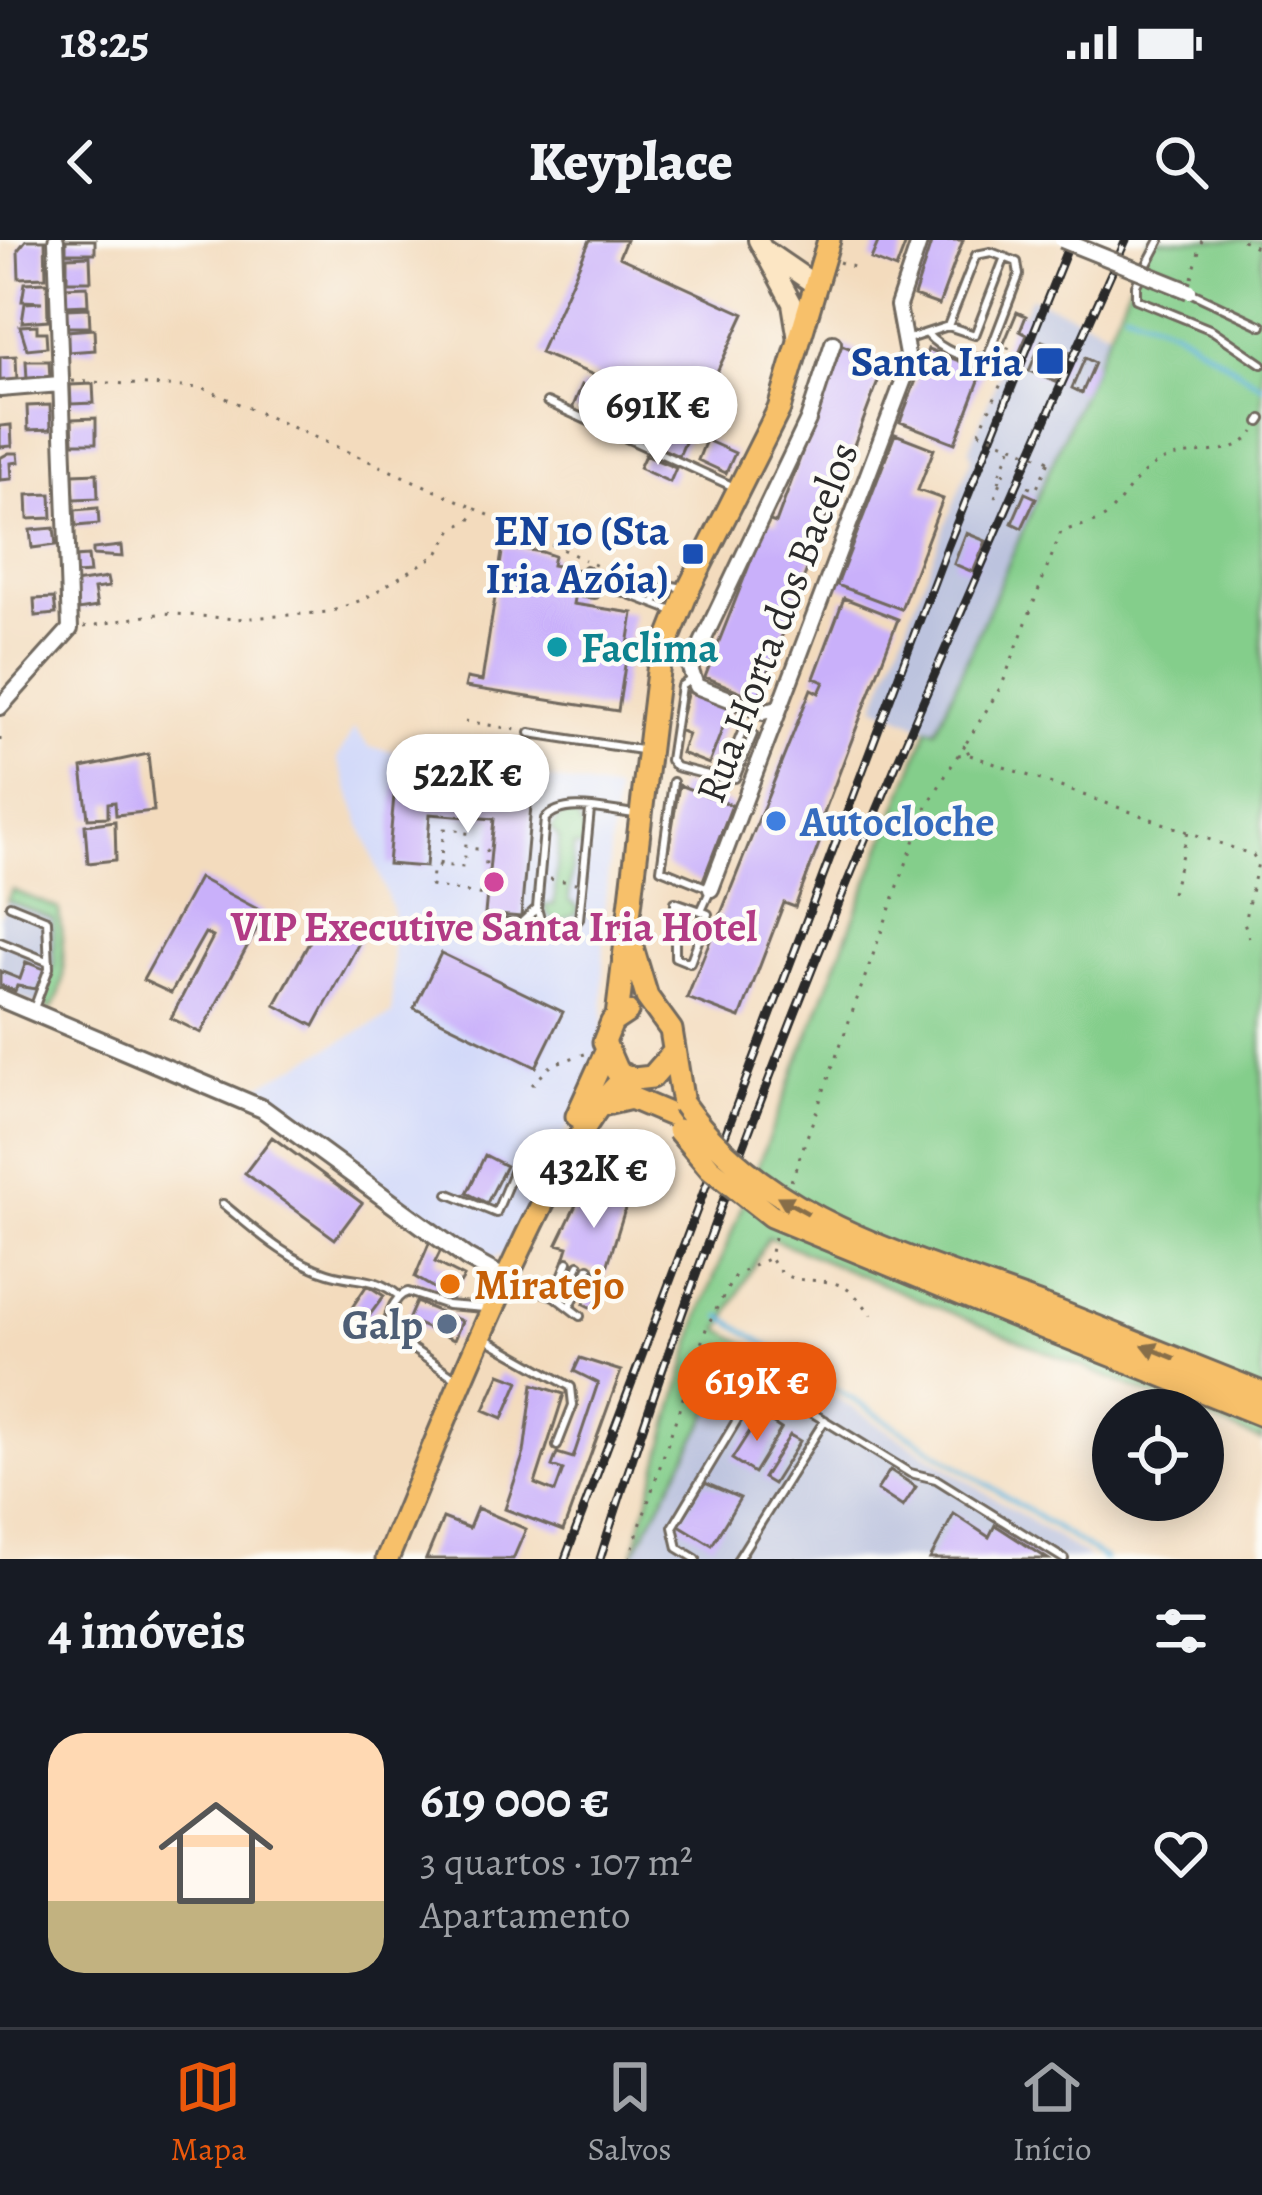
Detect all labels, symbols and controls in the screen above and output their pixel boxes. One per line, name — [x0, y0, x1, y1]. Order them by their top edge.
text: 18:25 — [60, 11, 149, 73]
text: Keyplace — [529, 125, 733, 199]
icon: back — [48, 129, 114, 195]
icon: search — [1148, 129, 1214, 195]
place label: Santa Iria — [851, 333, 1024, 390]
marker: Santa Iria — [1034, 345, 1066, 377]
pin: 691K € — [560, 366, 756, 468]
text: 691K € — [605, 378, 711, 431]
street label: Rua Horta dos Bacelos — [681, 434, 872, 811]
place label: EN 10 (Sta Iria Azóia) — [485, 502, 670, 607]
marker: EN 10 (Sta Iria Azóia) — [680, 541, 706, 567]
place label: Faclima — [581, 619, 719, 676]
marker: Faclima — [544, 634, 570, 660]
pin: 522K € — [370, 734, 566, 836]
text: 522K € — [413, 746, 523, 799]
place label: Autocloche — [799, 793, 995, 850]
marker: Autocloche — [763, 808, 789, 834]
marker: VIP Executive Santa Iria Hotel — [481, 869, 507, 895]
place label: VIP Executive Santa Iria Hotel — [230, 898, 757, 955]
pin: 432K € — [496, 1129, 692, 1231]
text: 432K € — [540, 1141, 648, 1194]
one-way arrow — [776, 1195, 810, 1216]
place label: Miratejo — [474, 1256, 625, 1313]
marker: Miratejo — [437, 1271, 463, 1297]
place label: Galp — [342, 1296, 423, 1353]
marker: Galp — [434, 1311, 460, 1337]
pin: 619K € — [659, 1342, 855, 1444]
one-way arrow — [1141, 1342, 1177, 1361]
text: 619K € — [704, 1354, 810, 1407]
map controls — [1092, 1389, 1224, 1521]
button: locate — [1092, 1389, 1224, 1521]
text: 4 imóveis — [48, 1596, 246, 1666]
icon: filters — [1148, 1598, 1214, 1664]
text: 619 000 € — [420, 1765, 610, 1835]
icon: home — [144, 1781, 288, 1925]
icon: heart — [1148, 1820, 1214, 1886]
text: 3 quartos · 107 m² — [420, 1835, 693, 1888]
text: Apartamento — [420, 1888, 630, 1941]
tab: Mapa — [171, 2054, 246, 2171]
tab: Salvos — [587, 2054, 672, 2171]
tab: Início — [1013, 2054, 1091, 2171]

